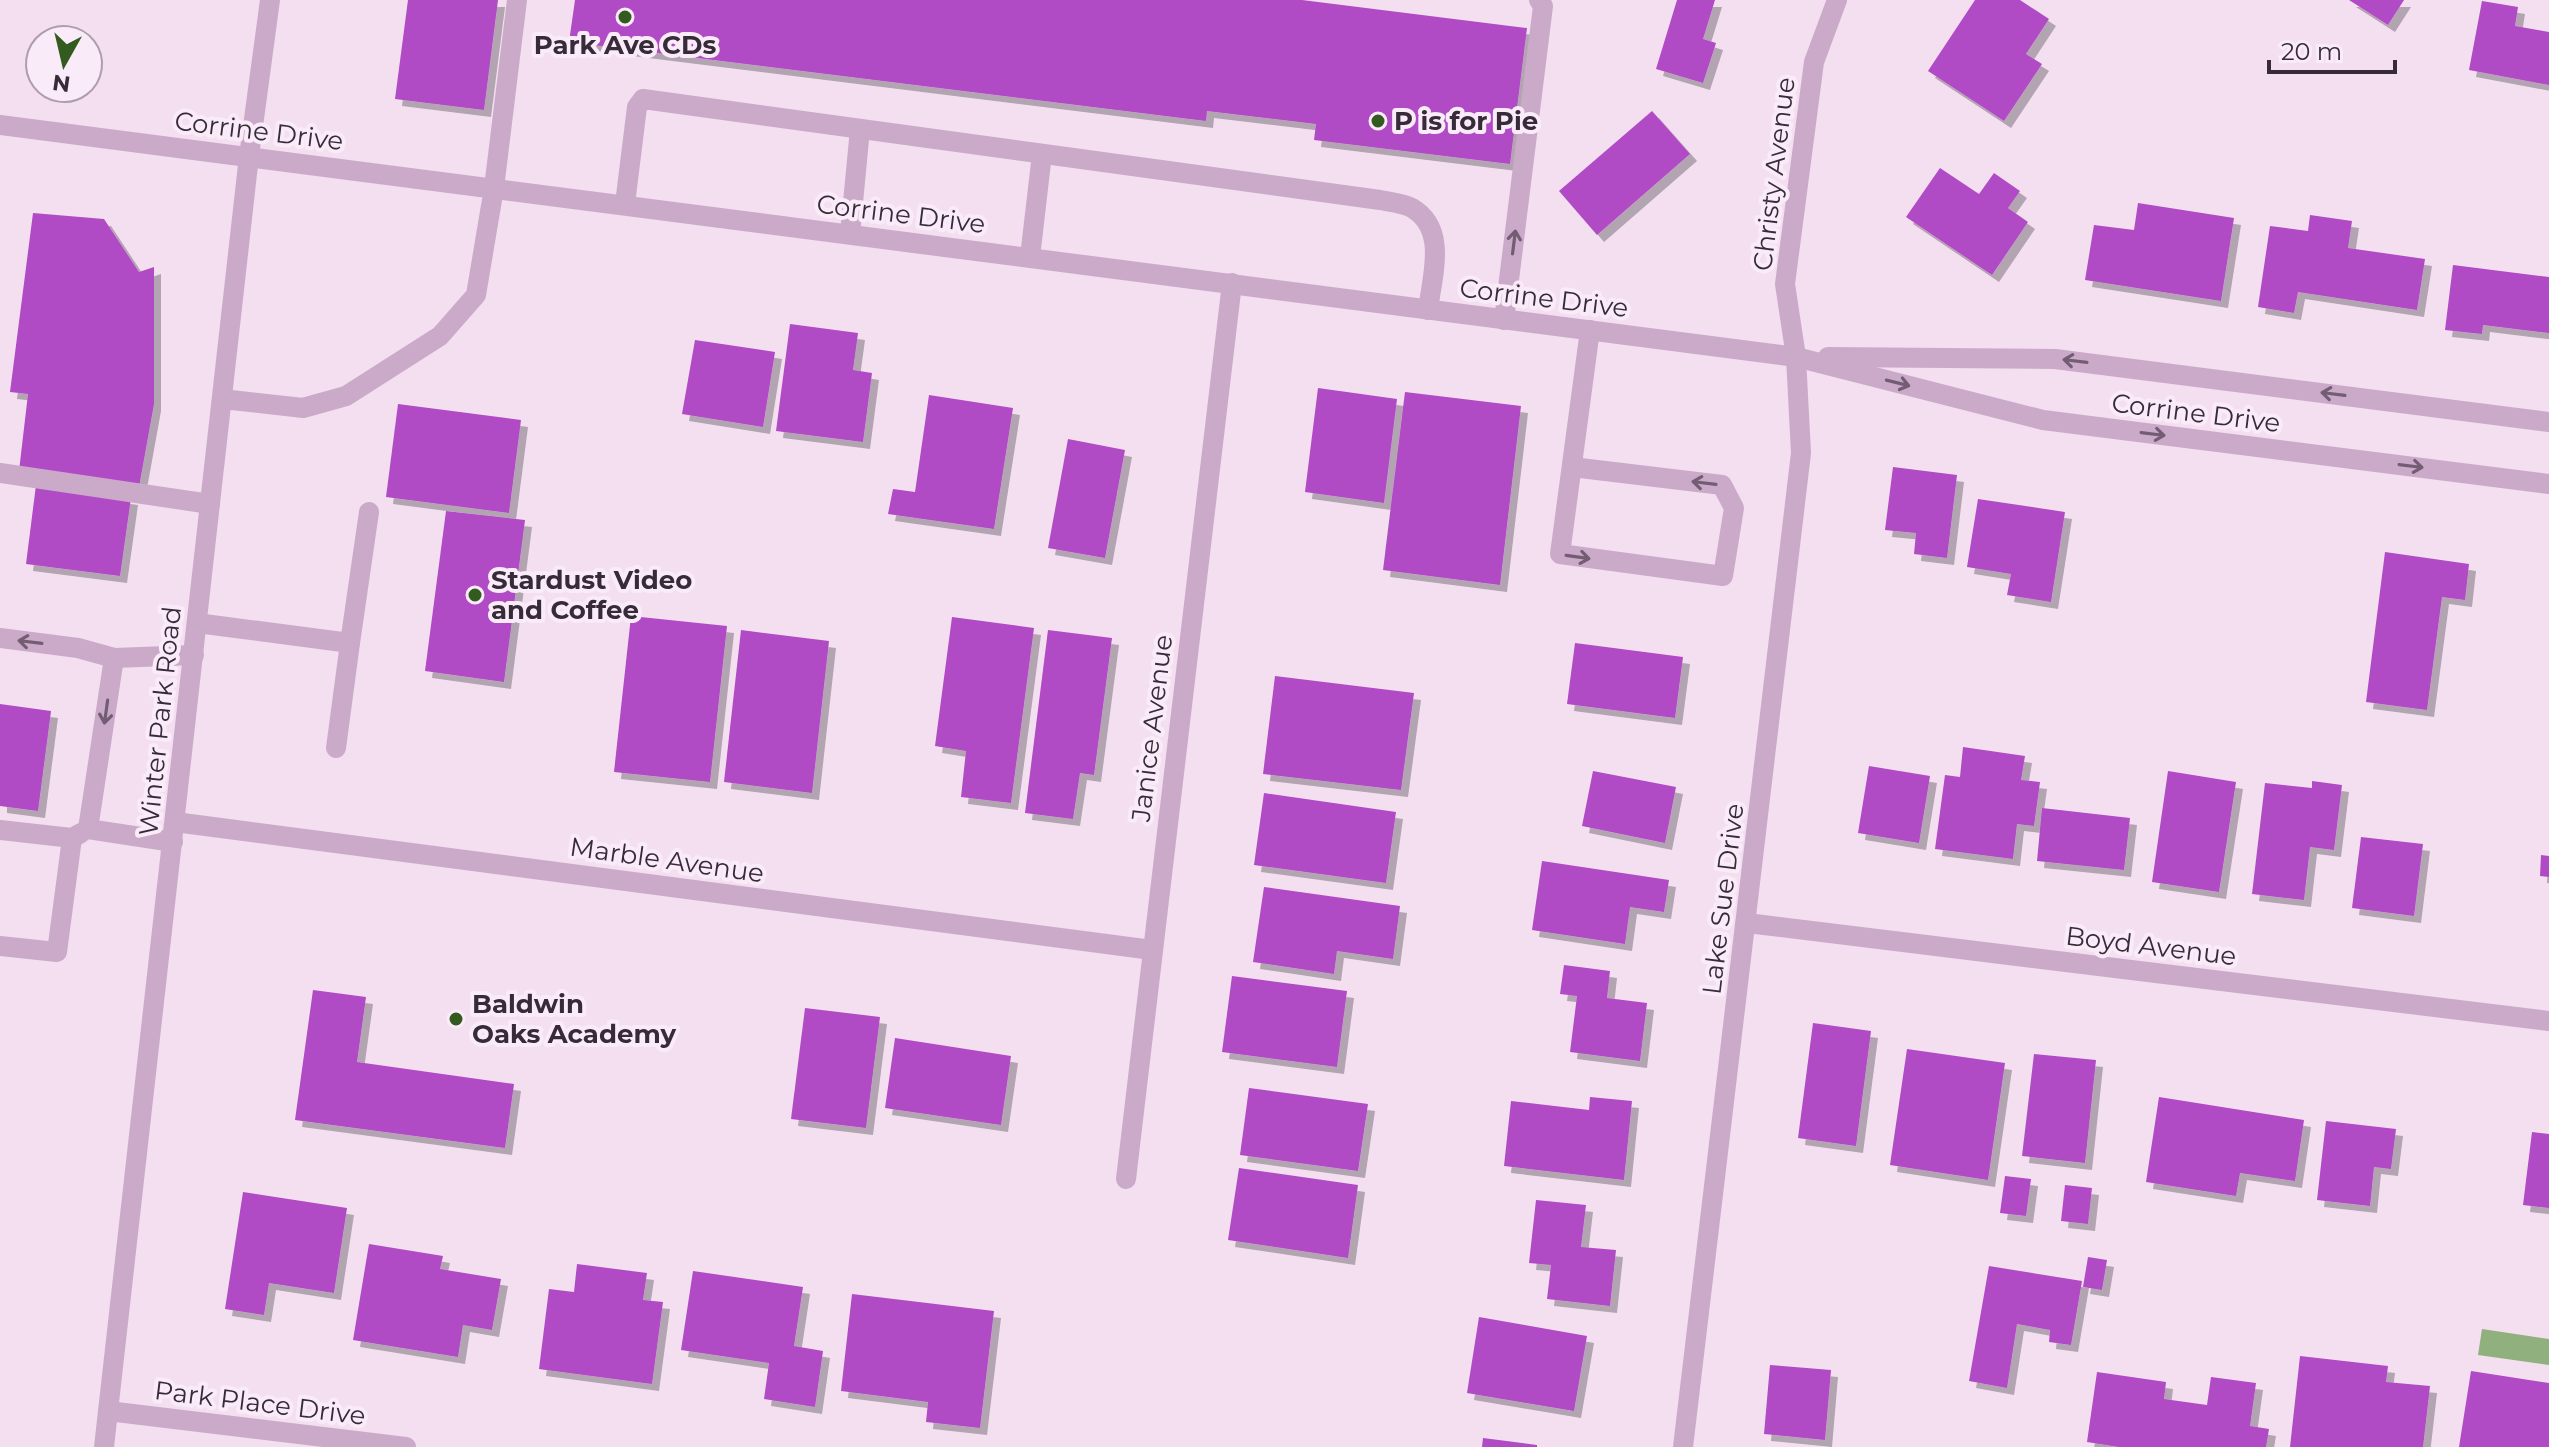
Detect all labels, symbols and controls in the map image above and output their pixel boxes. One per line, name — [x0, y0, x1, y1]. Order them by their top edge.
marker: Park Ave CDs — [616, 8, 634, 26]
north arrow — [24, 24, 104, 104]
scale bar — [2269, 24, 2395, 74]
place label: Park Ave CDs — [534, 29, 716, 61]
text: 20 m — [2281, 37, 2342, 66]
text: N — [51, 69, 72, 98]
street label: Christy Avenue — [1746, 75, 1802, 273]
street label: Corrine Drive — [173, 105, 345, 157]
place label: P is for Pie — [1394, 105, 1538, 137]
marker: P is for Pie — [1369, 112, 1387, 130]
street label: Corrine Drive — [815, 188, 987, 240]
one-way arrow — [1507, 230, 1522, 255]
street label: Corrine Drive — [1458, 272, 1630, 324]
one-way arrow — [2063, 353, 2088, 368]
one-way arrow — [1885, 377, 1911, 392]
street label: Corrine Drive — [2110, 387, 2282, 439]
one-way arrow — [2320, 387, 2347, 402]
one-way arrow — [2140, 427, 2165, 442]
one-way arrow — [2397, 459, 2424, 474]
one-way arrow — [1692, 475, 1717, 490]
one-way arrow — [1564, 549, 1590, 564]
place label: Stardust Video and Coffee — [491, 564, 692, 626]
marker: Stardust Video and Coffee — [466, 586, 484, 604]
street label: Winter Park Road — [132, 605, 188, 837]
street label: Janice Avenue — [1125, 633, 1179, 824]
one-way arrow — [18, 634, 43, 649]
one-way arrow — [98, 699, 113, 724]
street label: Lake Sue Drive — [1695, 802, 1751, 996]
street label: Marble Avenue — [568, 831, 766, 889]
street label: Boyd Avenue — [2064, 920, 2238, 972]
place label: Baldwin Oaks Academy — [472, 988, 676, 1050]
marker: Baldwin Oaks Academy — [447, 1010, 465, 1028]
street label: Park Place Drive — [153, 1374, 367, 1432]

